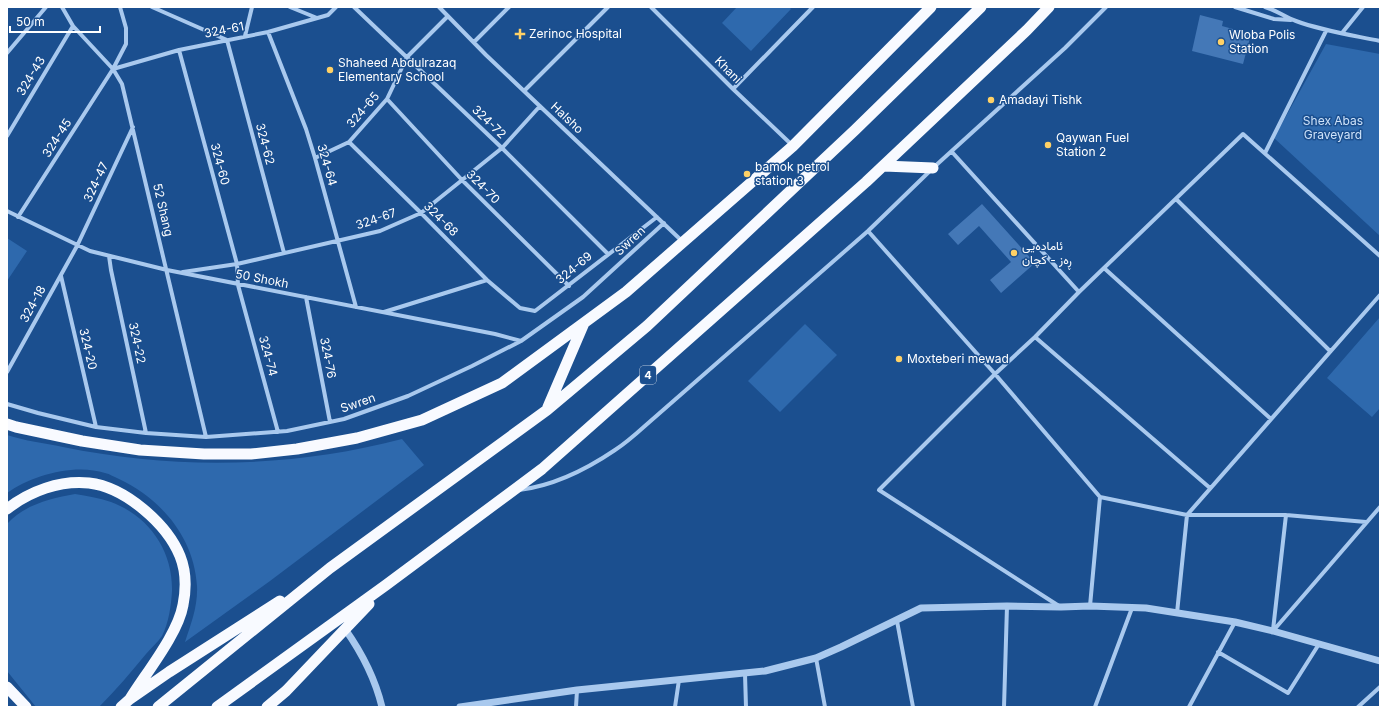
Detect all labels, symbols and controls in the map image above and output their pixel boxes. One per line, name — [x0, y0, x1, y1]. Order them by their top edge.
scale bar — [10, 8, 100, 34]
text: 50 m — [16, 14, 45, 29]
street label: 324-61 — [203, 18, 245, 41]
place label: Zerinoc Hospital — [529, 26, 622, 41]
place label: Wloba Polis Station — [1229, 27, 1295, 56]
marker: Zerinoc Hospital — [514, 28, 526, 40]
marker: Wloba Polis Station — [1216, 37, 1226, 47]
street label: 324-43 — [13, 53, 48, 98]
street label: Khani — [712, 53, 745, 86]
place label: Shaheed Abdulrazaq Elementary School — [338, 55, 456, 84]
marker: Shaheed Abdulrazaq Elementary School — [325, 65, 335, 75]
street label: 324-65 — [343, 89, 382, 131]
place label: Amadayi Tishk — [999, 92, 1083, 107]
marker: Amadayi Tishk — [986, 95, 996, 105]
street label: Halsho — [548, 99, 587, 136]
street label: 324-72 — [469, 102, 510, 142]
park label: Shex Abas Graveyard — [1303, 113, 1363, 142]
street label: 324-45 — [39, 116, 75, 160]
street label: 324-62 — [253, 121, 278, 166]
place label: Qaywan Fuel Station 2 — [1056, 130, 1129, 159]
marker: Qaywan Fuel Station 2 — [1043, 140, 1053, 150]
street label: 324-60 — [208, 141, 233, 186]
street label: 324-64 — [314, 142, 341, 188]
street label: 324-47 — [80, 159, 111, 204]
place label: bamok petrol station 3 — [755, 159, 830, 188]
street label: 324-70 — [463, 167, 503, 207]
marker: bamok petrol station 3 — [742, 169, 752, 179]
street label: 52 Shang — [150, 182, 177, 238]
street label: 324-68 — [421, 198, 462, 239]
street label: 324-67 — [354, 205, 398, 232]
street label: Swren — [611, 223, 648, 258]
place label: ئامادەیی ڕەز - کچان — [1022, 238, 1072, 270]
street label: 324-69 — [552, 248, 595, 287]
marker: ئامادەیی ڕەز - کچان — [1009, 248, 1019, 258]
street label: 50 Shokh — [234, 266, 290, 291]
street label: 324-18 — [16, 283, 49, 325]
street label: 324-22 — [126, 321, 149, 365]
street label: 324-20 — [76, 327, 101, 371]
street label: 324-74 — [256, 334, 281, 378]
street label: 324-76 — [317, 336, 340, 380]
place label: Moxteberi mewad — [907, 351, 1009, 366]
marker: Moxteberi mewad — [894, 354, 904, 364]
road number: 4 — [640, 366, 656, 384]
street label: Swren — [338, 390, 377, 415]

